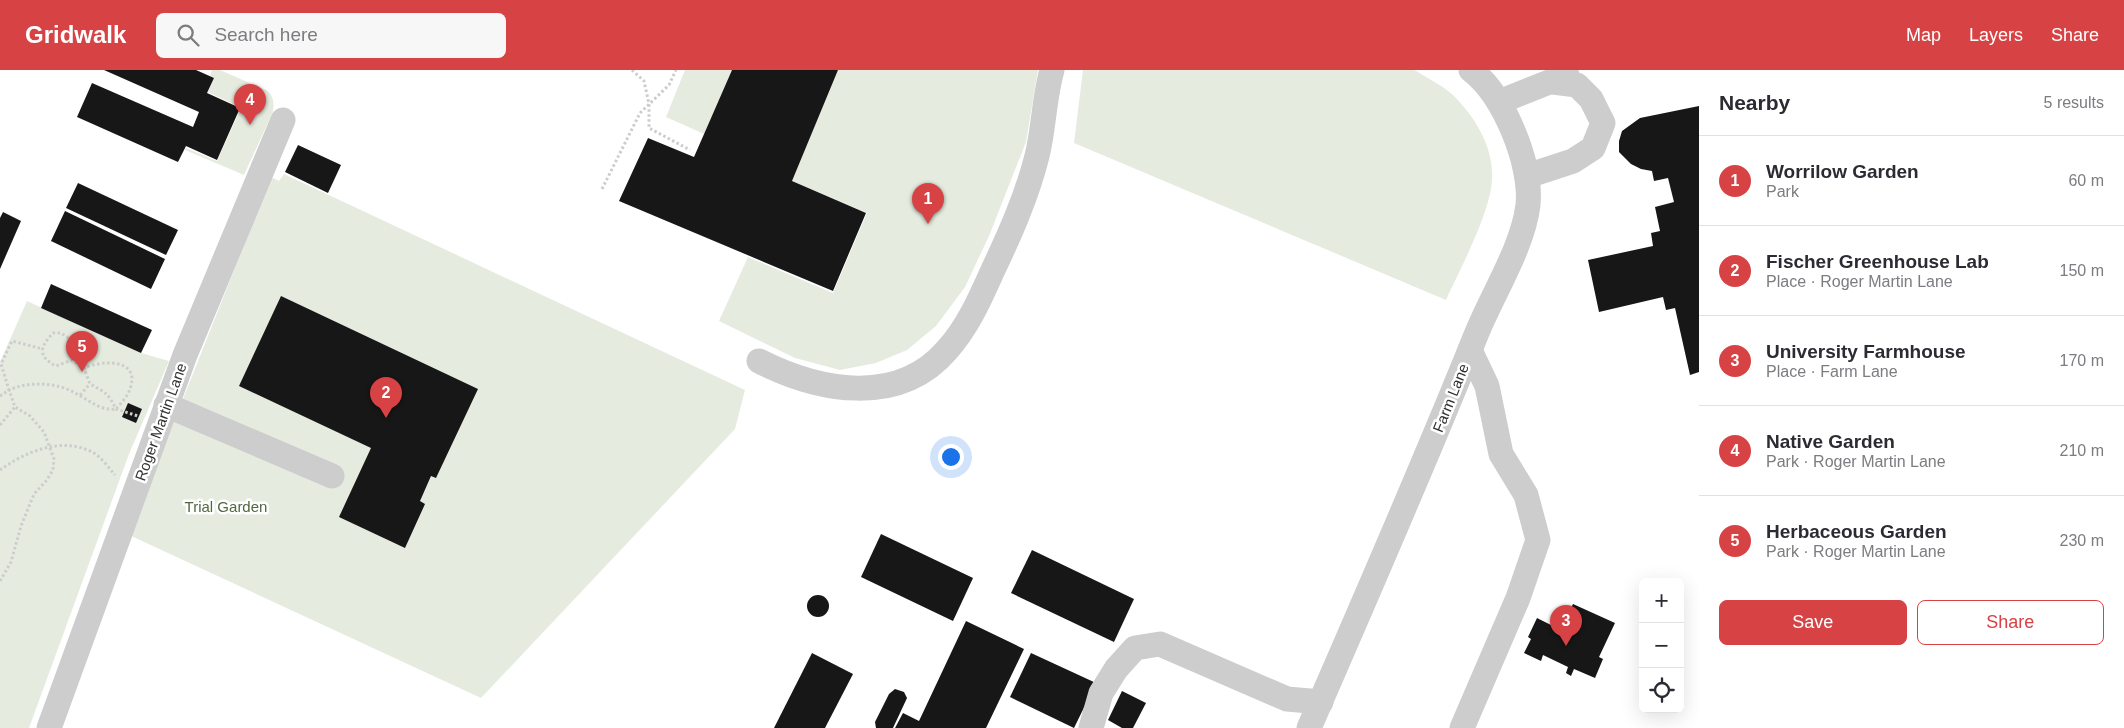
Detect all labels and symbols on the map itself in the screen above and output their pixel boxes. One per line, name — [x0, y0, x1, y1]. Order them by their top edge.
pin: 4 — [234, 84, 266, 125]
pin: 1 — [912, 183, 944, 224]
pin: 5 — [66, 331, 98, 372]
street label: Roger Martin Lane — [131, 361, 190, 483]
street label: Farm Lane — [1429, 361, 1472, 435]
pin: 2 — [370, 377, 402, 418]
your location — [938, 444, 964, 470]
park label: Trial Garden — [185, 498, 267, 515]
pin: 3 — [1550, 605, 1582, 646]

